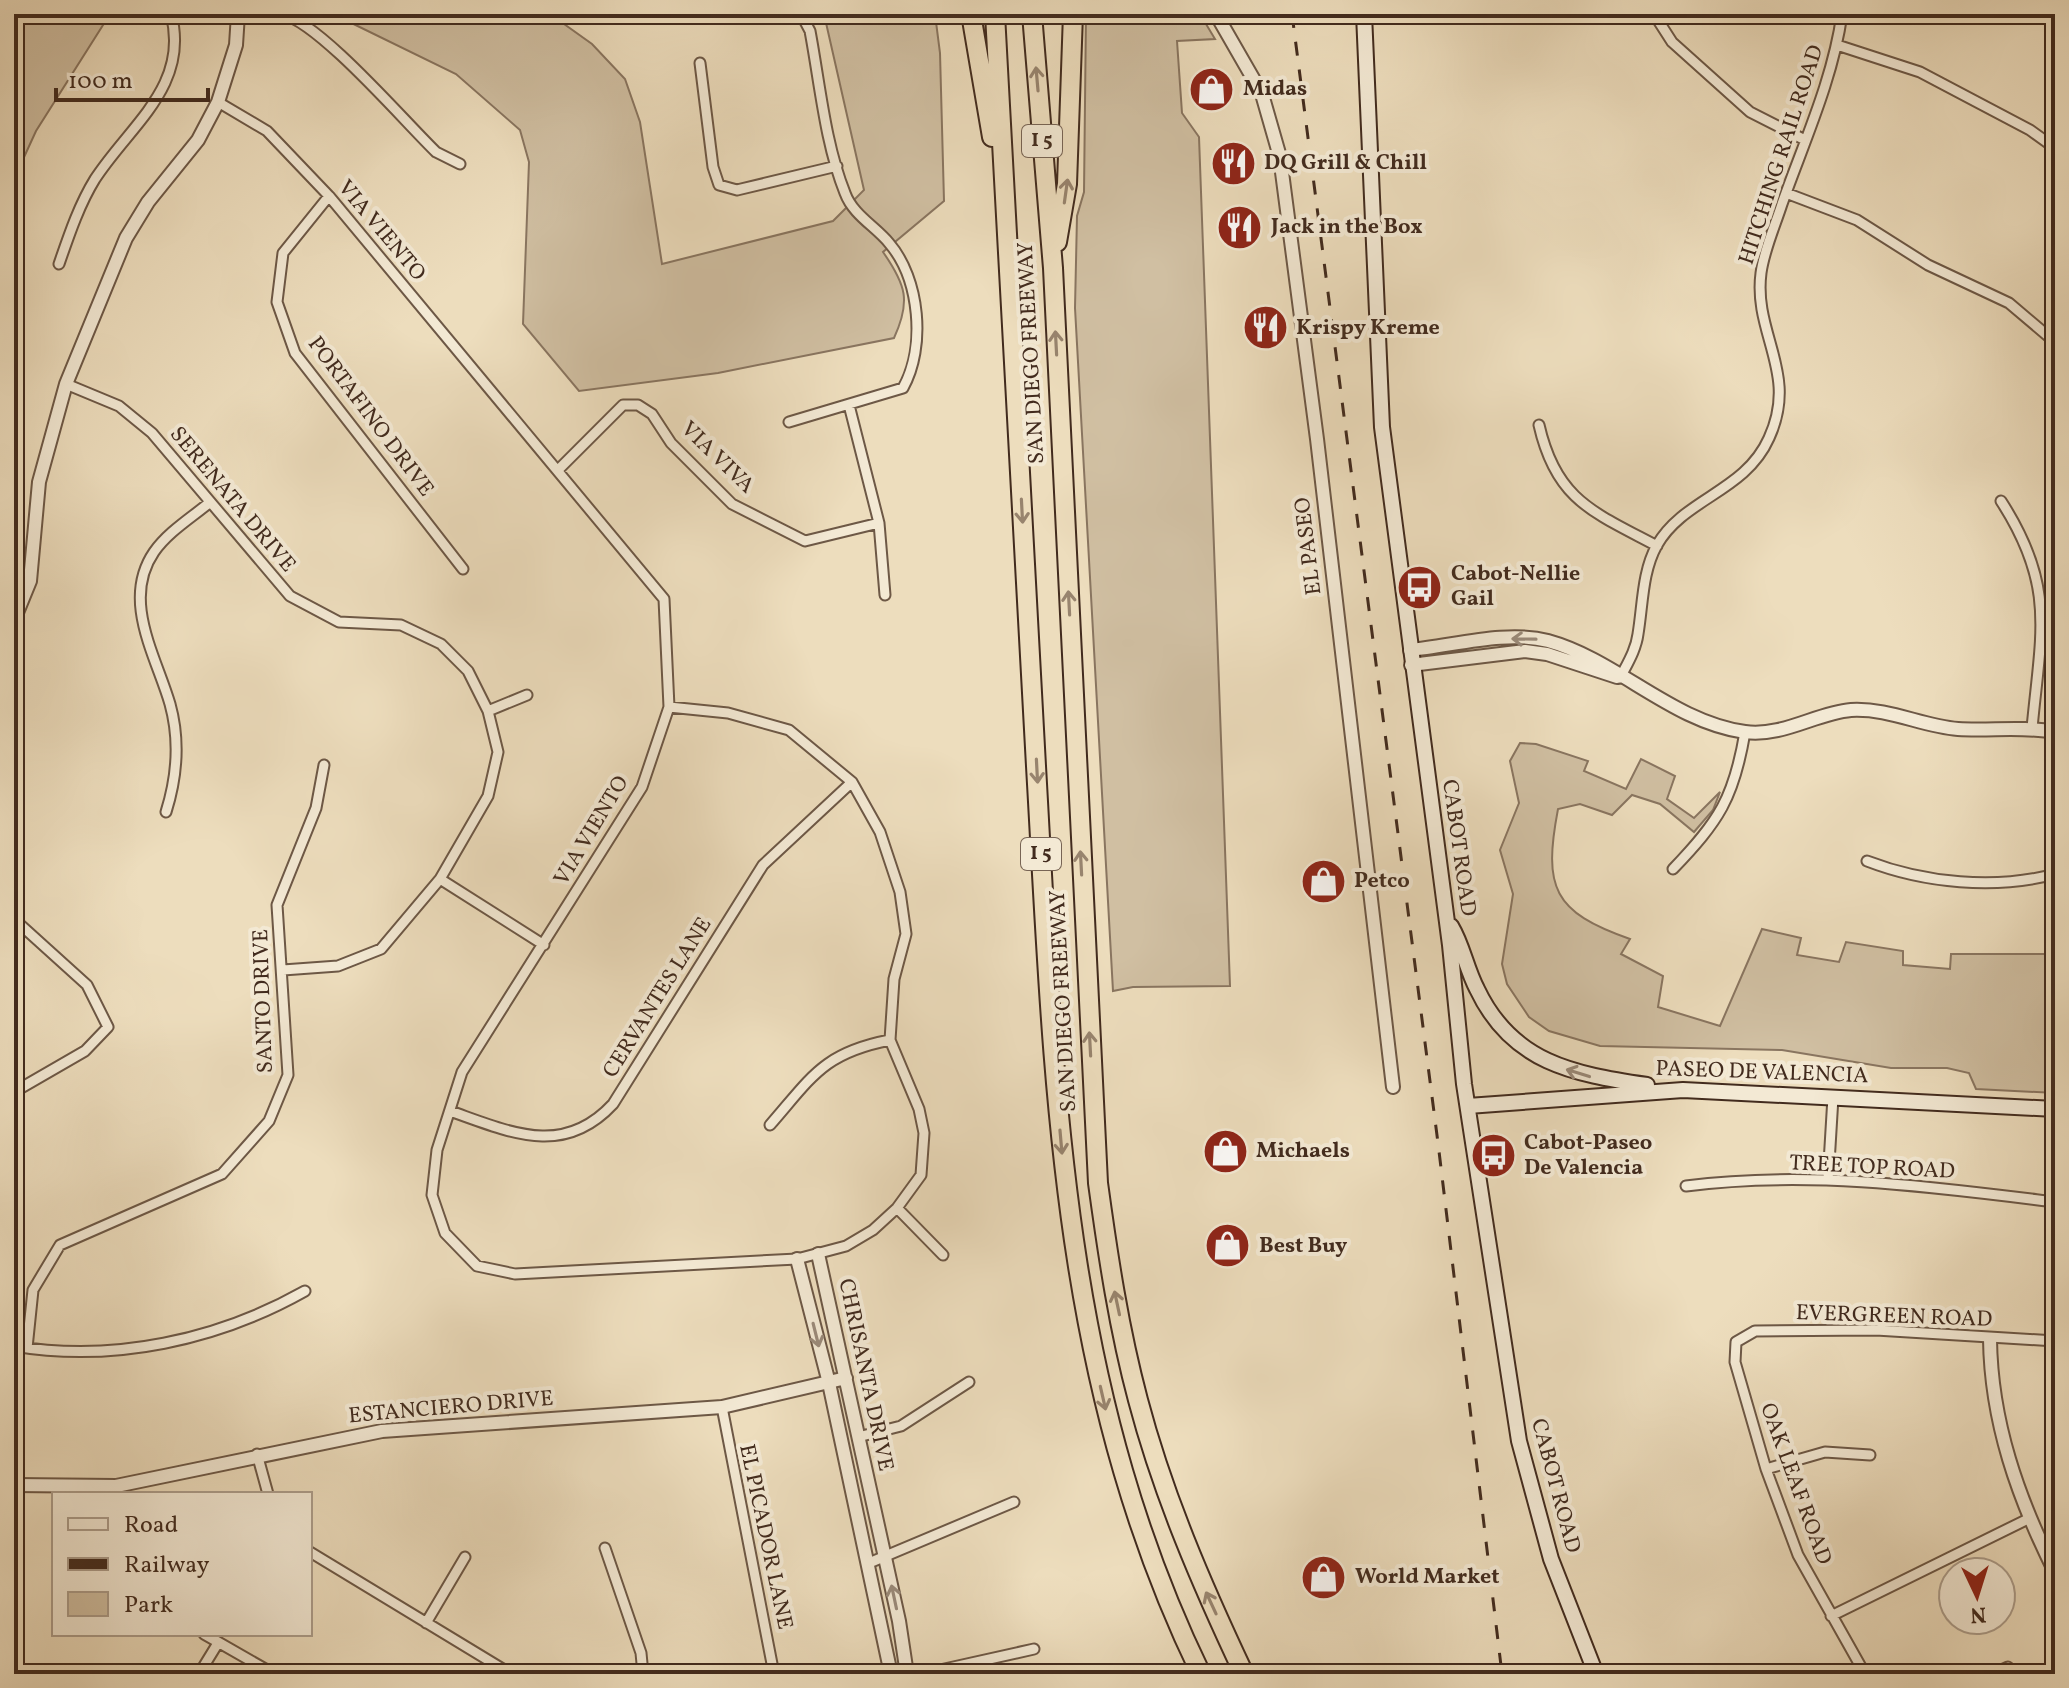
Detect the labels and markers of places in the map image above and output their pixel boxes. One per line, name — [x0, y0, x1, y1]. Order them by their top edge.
shop icon: Midas — [1188, 65, 1236, 113]
place label: Midas — [1243, 74, 1307, 105]
restaurant icon: DQ Grill & Chill — [1209, 139, 1257, 187]
place label: DQ Grill & Chill — [1264, 148, 1427, 179]
restaurant icon: Jack in the Box — [1216, 203, 1264, 251]
place label: Jack in the Box — [1270, 212, 1423, 243]
restaurant icon: Krispy Kreme — [1241, 304, 1289, 352]
place label: Krispy Kreme — [1296, 313, 1440, 344]
place label: Cabot-Nellie Gail — [1451, 559, 1580, 615]
bus stop icon: Cabot-Nellie Gail — [1396, 563, 1444, 611]
shop icon: Petco — [1299, 857, 1347, 905]
place label: Petco — [1354, 866, 1410, 897]
shop icon: Michaels — [1201, 1127, 1249, 1175]
place label: Cabot-Paseo De Valencia — [1524, 1128, 1652, 1184]
bus stop icon: Cabot-Paseo De Valencia — [1469, 1132, 1517, 1180]
place label: Michaels — [1256, 1136, 1350, 1167]
shop icon: Best Buy — [1204, 1222, 1252, 1270]
place label: Best Buy — [1259, 1231, 1348, 1262]
shop icon: World Market — [1300, 1553, 1348, 1601]
place label: World Market — [1355, 1562, 1500, 1593]

